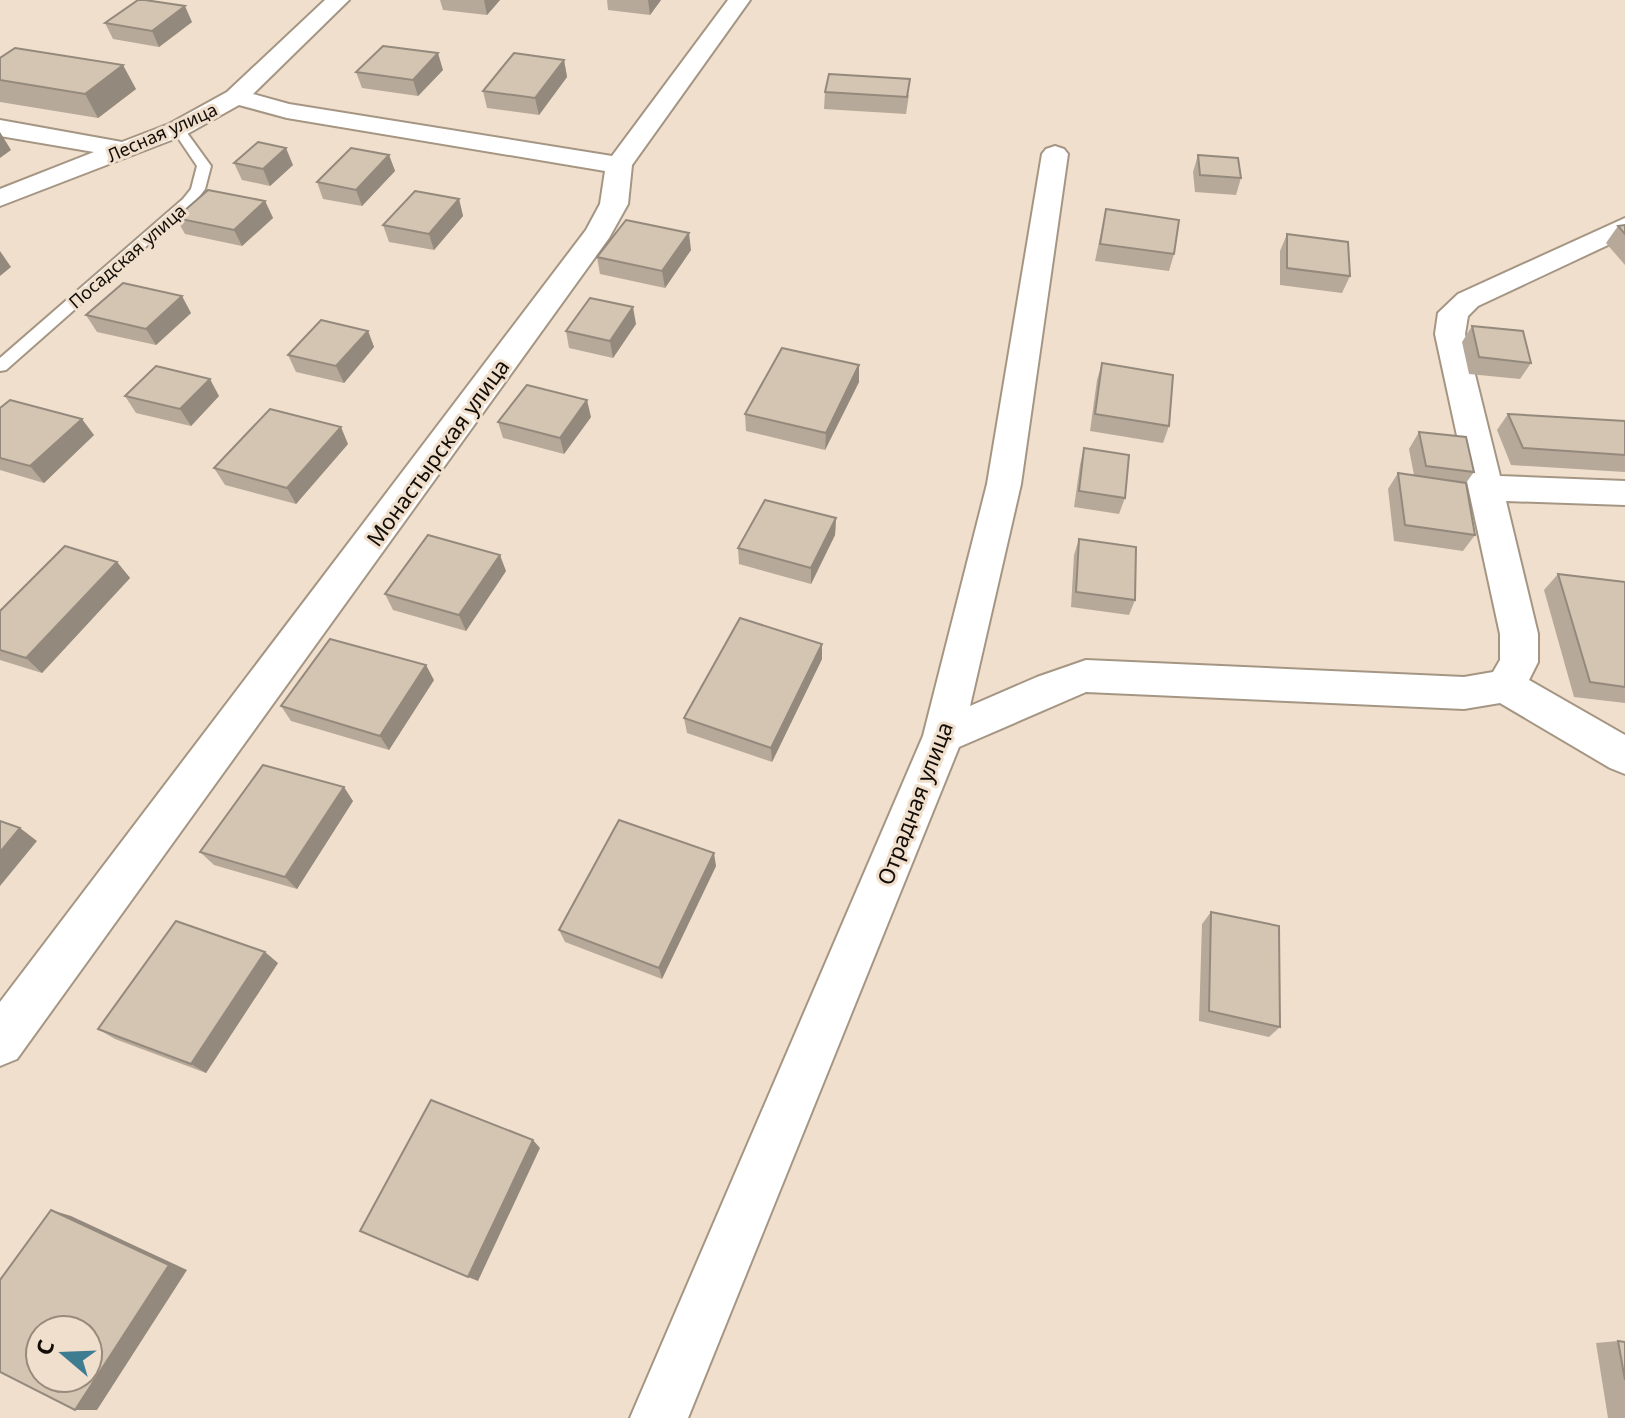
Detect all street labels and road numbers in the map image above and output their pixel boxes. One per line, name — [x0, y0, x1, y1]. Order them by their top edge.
street label: Лесная улица — [103, 97, 221, 167]
street label: Посадская улица — [63, 198, 191, 314]
street label: Монастырская улица — [359, 352, 515, 552]
street label: Отрадная улица — [869, 717, 959, 889]

